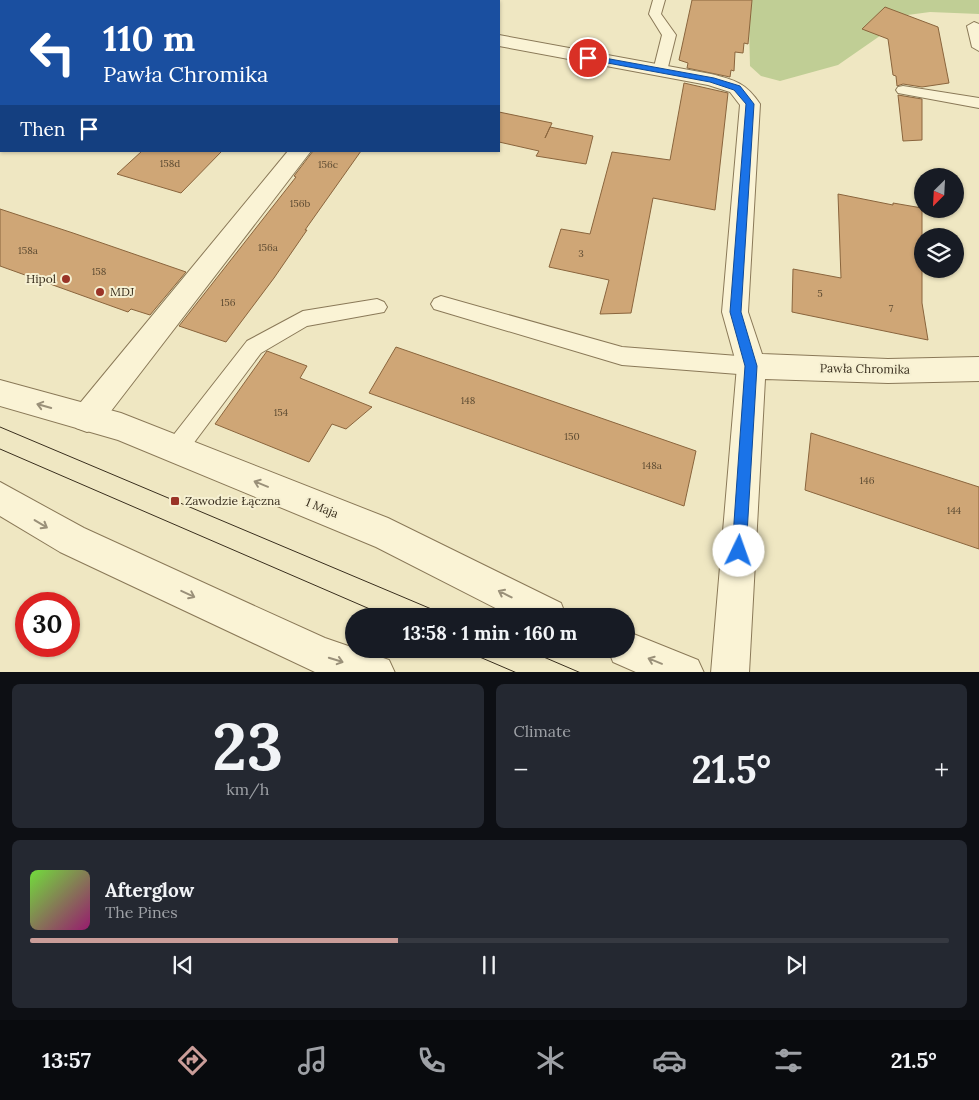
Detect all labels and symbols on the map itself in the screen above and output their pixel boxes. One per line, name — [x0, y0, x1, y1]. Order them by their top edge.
pin — [567, 37, 609, 79]
house number: 158d — [160, 157, 180, 170]
house number: 156c — [318, 158, 338, 171]
north arrow — [914, 168, 964, 218]
house number: 156b — [290, 197, 311, 210]
house number: 156a — [258, 241, 278, 254]
house number: 158a — [18, 244, 38, 257]
house number: 3 — [578, 247, 584, 260]
house number: 158 — [92, 265, 107, 278]
place label: Hipol — [26, 271, 56, 286]
marker: Hipol — [60, 273, 72, 285]
place label: MDJ — [110, 284, 135, 299]
marker: MDJ — [94, 286, 106, 298]
house number: 5 — [817, 287, 823, 300]
house number: 156 — [221, 296, 236, 309]
house number: 7 — [889, 302, 894, 315]
street label: Pawła Chromika — [820, 360, 910, 377]
house number: 148 — [461, 394, 476, 407]
one-way arrow — [36, 400, 52, 410]
house number: 154 — [274, 406, 289, 419]
house number: 150 — [564, 430, 580, 443]
house number: 148a — [642, 459, 662, 472]
house number: 146 — [860, 474, 875, 487]
one-way arrow — [254, 478, 269, 488]
place label: Zawodzie Łączna — [185, 493, 280, 508]
street label: 1 Maja — [304, 494, 341, 521]
marker: Zawodzie Łączna — [169, 495, 181, 507]
house number: 144 — [947, 504, 962, 517]
one-way arrow — [34, 519, 48, 529]
position arrow — [712, 524, 764, 576]
one-way arrow — [497, 589, 512, 599]
one-way arrow — [180, 590, 195, 599]
speed limit sign: 30 — [15, 592, 80, 657]
one-way arrow — [648, 655, 663, 664]
one-way arrow — [328, 656, 344, 666]

